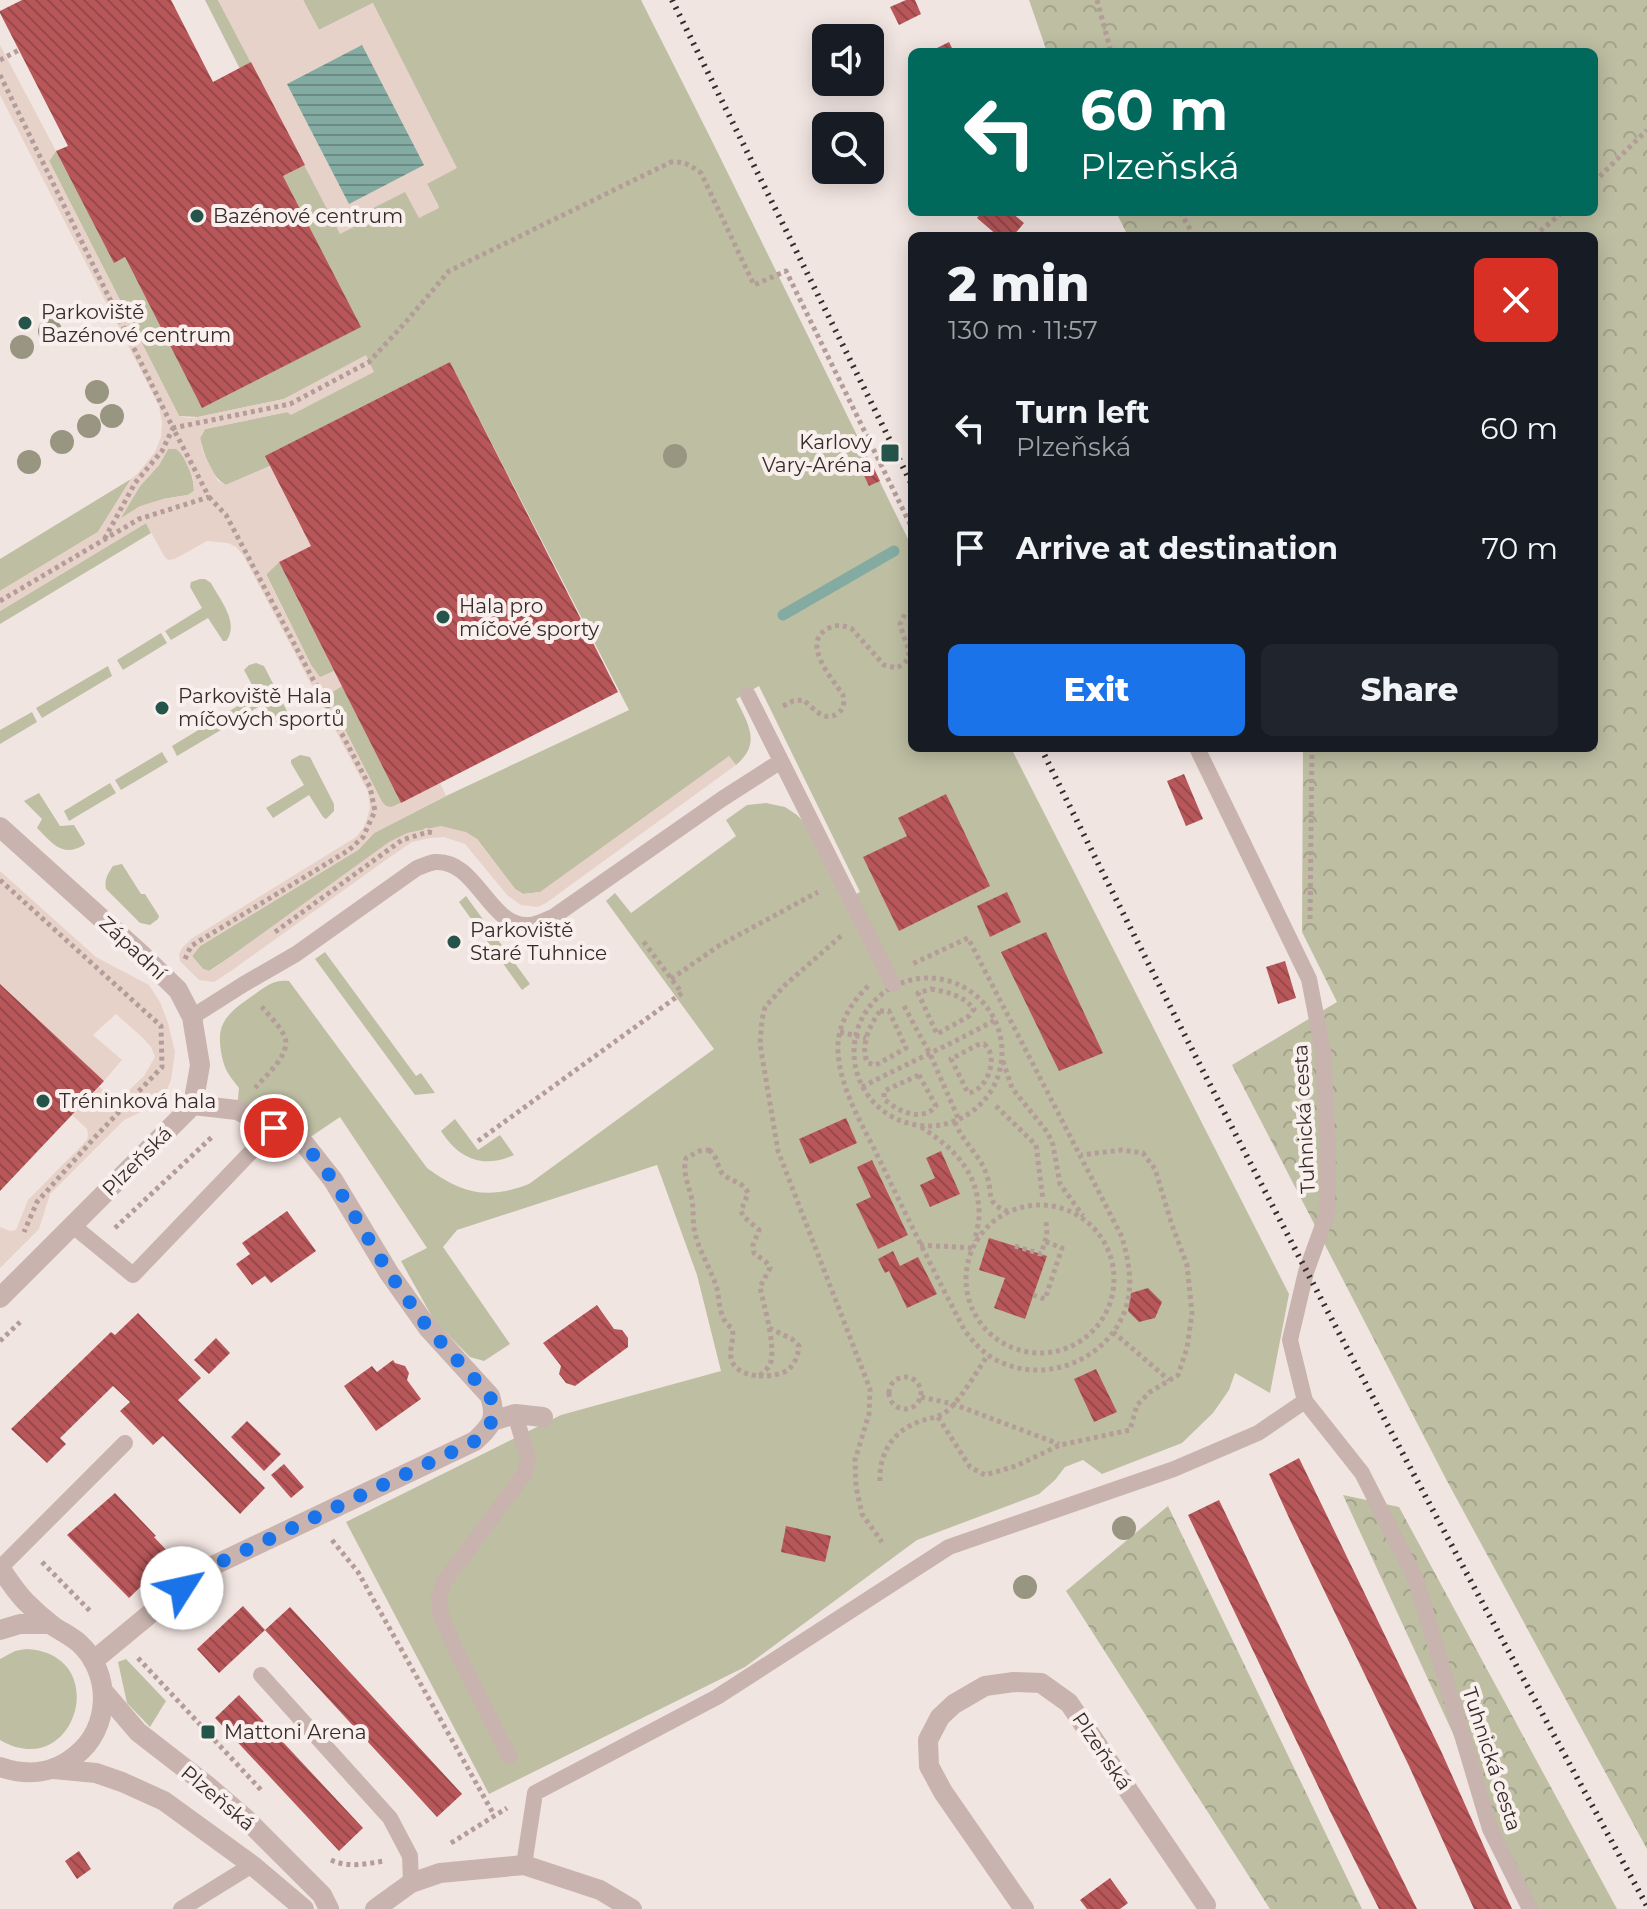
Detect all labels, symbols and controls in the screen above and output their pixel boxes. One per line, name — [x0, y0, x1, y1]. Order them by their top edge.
map controls — [812, 24, 884, 184]
button: sound — [812, 24, 884, 96]
text: 60 m — [1080, 76, 1228, 144]
icon: left — [948, 80, 1052, 184]
button: search — [812, 112, 884, 184]
text: Plzeňská — [1080, 144, 1240, 188]
place label: Bazénové centrum — [213, 204, 403, 228]
marker: Bazénové centrum — [188, 207, 206, 225]
text: 2 min — [948, 255, 1089, 313]
button: close — [1474, 258, 1558, 342]
place label: Parkoviště Bazénové centrum — [41, 300, 231, 347]
marker: Parkoviště Bazénové centrum — [16, 314, 34, 332]
text: 130 m · 11:57 — [948, 314, 1098, 346]
text: Turn left — [1016, 394, 1149, 431]
icon: left — [948, 406, 992, 450]
text: 60 m — [1480, 410, 1558, 447]
place label: Karlovy Vary-Aréna — [762, 430, 872, 477]
text: Plzeňská — [1016, 431, 1131, 463]
marker: Karlovy Vary-Aréna — [879, 442, 901, 464]
icon: arrive — [948, 526, 992, 570]
text: Arrive at destination — [1016, 530, 1338, 567]
text: 70 m — [1481, 530, 1558, 567]
place label: Hala pro míčové sporty — [459, 594, 599, 641]
marker: Hala pro míčové sporty — [434, 608, 452, 626]
button: Exit — [948, 644, 1245, 736]
button: Share — [1261, 644, 1558, 736]
place label: Parkoviště Hala míčových sportů — [178, 684, 345, 731]
marker: Parkoviště Hala míčových sportů — [153, 699, 171, 717]
street label: Západní — [95, 911, 173, 986]
place label: Parkoviště Staré Tuhnice — [470, 918, 607, 965]
marker: Parkoviště Staré Tuhnice — [445, 933, 463, 951]
street label: Tuhnická cesta — [1288, 1044, 1320, 1194]
place label: Tréninková hala — [59, 1089, 216, 1113]
marker: Tréninková hala — [34, 1092, 52, 1110]
pin — [240, 1094, 308, 1162]
icon: arrive — [252, 1106, 296, 1150]
street label: Plzeňská — [97, 1121, 177, 1201]
position arrow — [140, 1546, 224, 1630]
street label: Tuhnická cesta — [1458, 1684, 1526, 1834]
street label: Plzeňská — [1067, 1708, 1137, 1794]
place label: Mattoni Arena — [224, 1720, 367, 1744]
marker: Mattoni Arena — [199, 1723, 217, 1741]
street label: Plzeňská — [176, 1760, 260, 1836]

